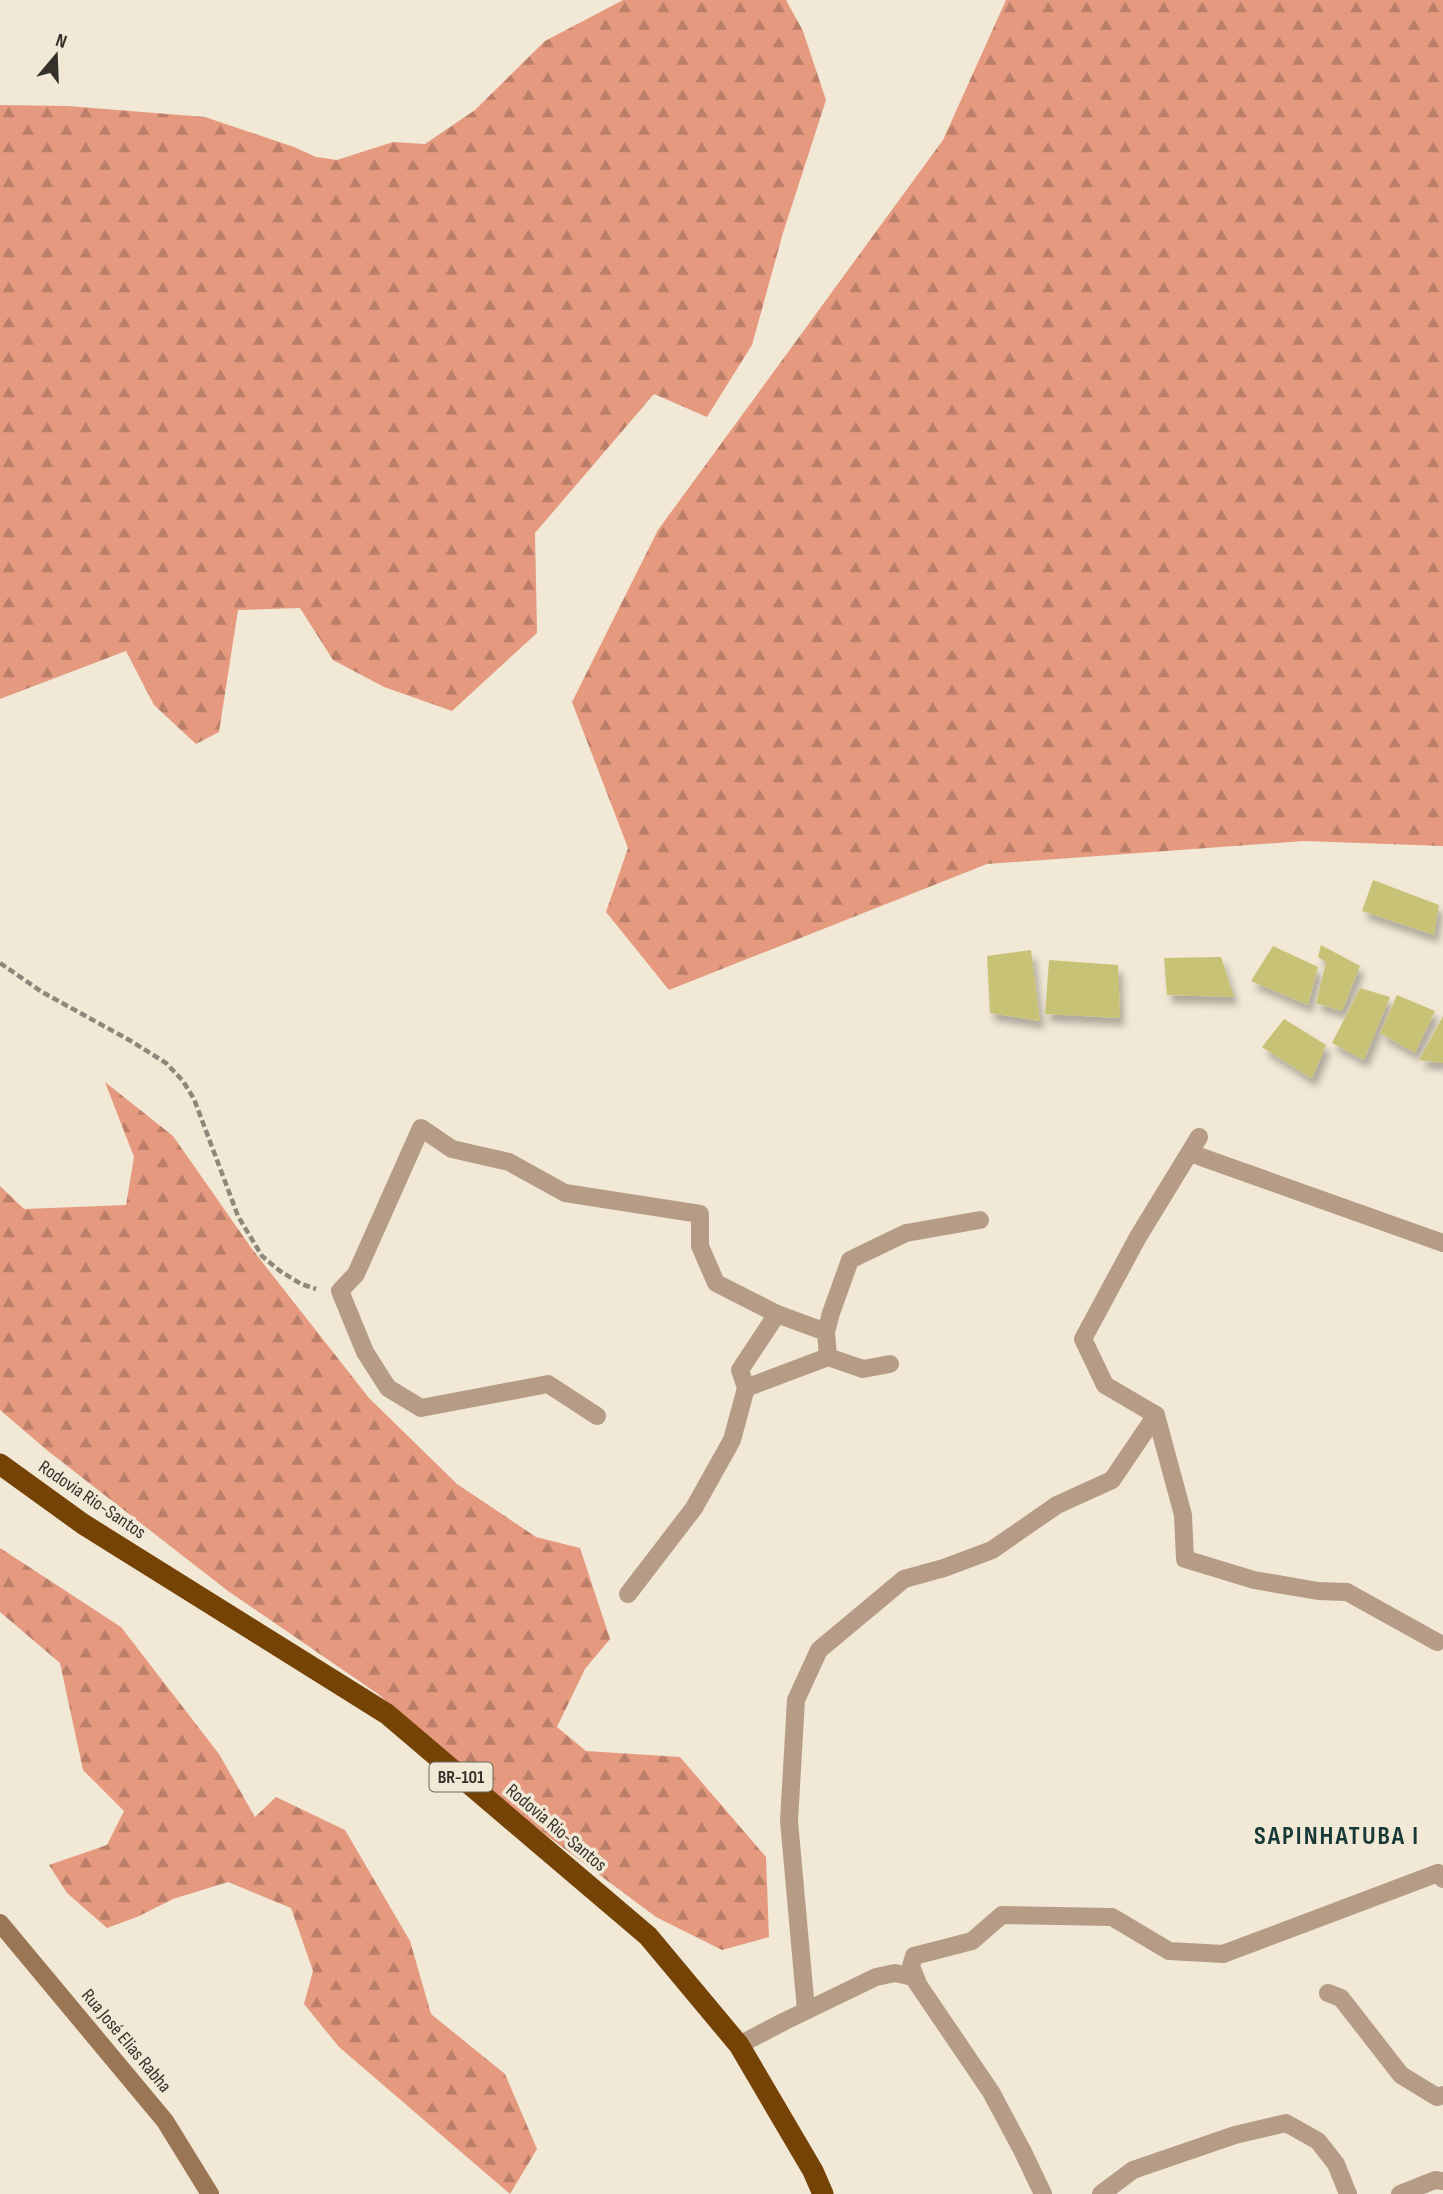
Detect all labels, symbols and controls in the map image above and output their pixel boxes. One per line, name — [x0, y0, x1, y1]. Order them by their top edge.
north arrow — [21, 21, 91, 91]
text: N — [53, 29, 70, 54]
street label: Rodovia Rio-Santos — [34, 1456, 150, 1544]
road number: BR-101 — [430, 1762, 492, 1792]
street label: Rodovia Rio-Santos — [501, 1779, 611, 1877]
district label: SAPINHATUBA I — [1254, 1821, 1420, 1852]
street label: Rua José Elias Rabha — [76, 1985, 176, 2097]

